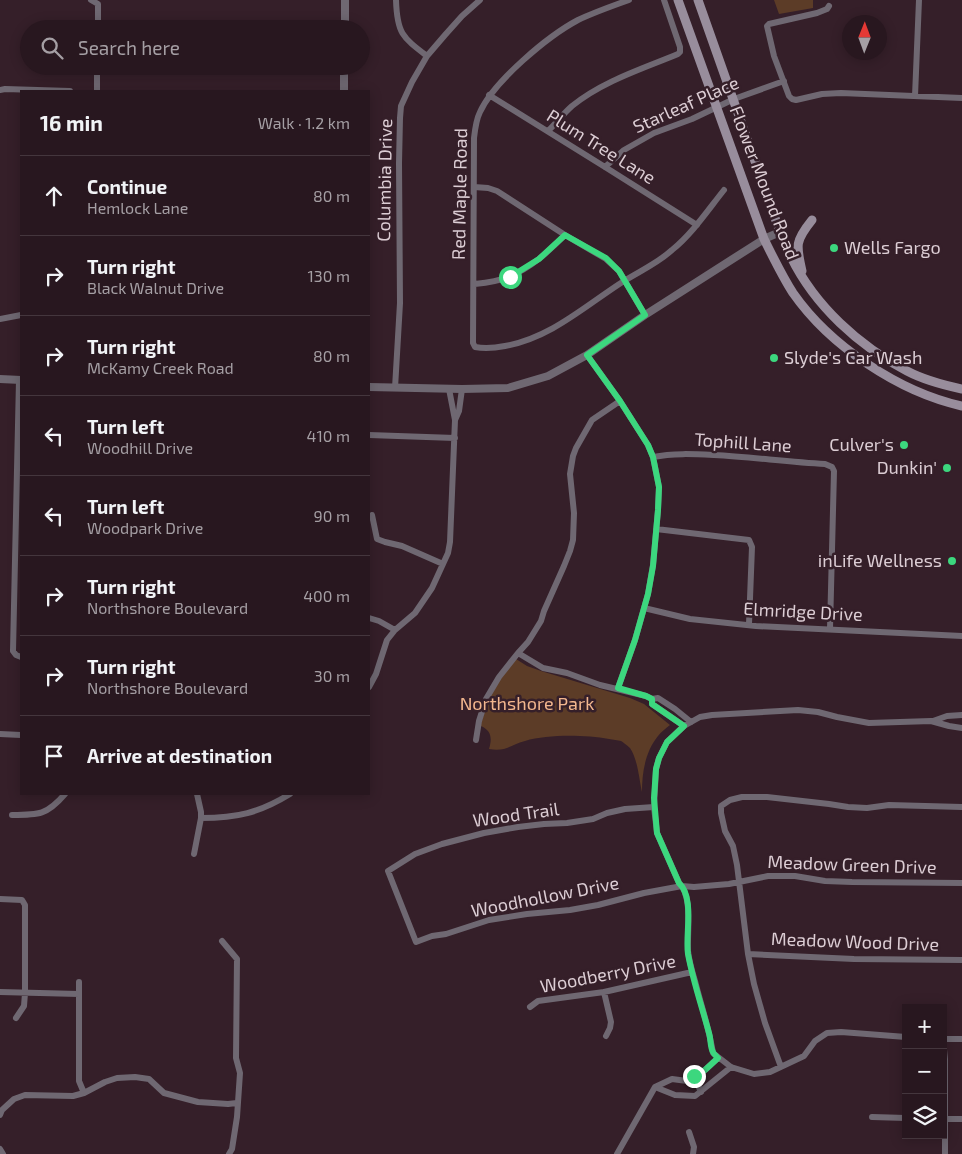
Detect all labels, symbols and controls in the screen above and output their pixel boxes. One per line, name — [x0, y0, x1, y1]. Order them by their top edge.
north arrow — [842, 15, 887, 60]
search box — [20, 20, 370, 75]
icon: search — [38, 34, 66, 62]
text: Search here — [78, 36, 180, 59]
street label: Starleaf Place — [629, 71, 742, 137]
street label: Flower Mound Road — [725, 103, 804, 263]
street label: Plum Tree Lane — [543, 104, 660, 188]
text: 16 min — [40, 110, 103, 135]
text: Walk · 1.2 km — [258, 113, 350, 132]
street label: Columbia Drive — [372, 118, 396, 242]
street label: Red Maple Road — [447, 128, 471, 260]
text: Continue — [87, 175, 167, 198]
icon: ahead — [40, 182, 68, 210]
text: 80 m — [313, 186, 350, 205]
text: Hemlock Lane — [87, 198, 188, 217]
place label: Wells Fargo — [844, 236, 941, 258]
marker: Wells Fargo — [828, 242, 840, 254]
text: Turn right — [87, 255, 175, 278]
icon: right — [40, 262, 68, 290]
text: 130 m — [308, 266, 350, 285]
route start — [499, 266, 522, 289]
text: Black Walnut Drive — [87, 278, 224, 297]
text: Turn right — [87, 335, 175, 358]
icon: right — [40, 342, 68, 370]
text: 80 m — [313, 346, 350, 365]
place label: Slyde's Car Wash — [784, 346, 922, 368]
marker: Slyde's Car Wash — [768, 352, 780, 364]
text: McKamy Creek Road — [87, 358, 234, 377]
text: Turn left — [87, 415, 164, 438]
icon: left — [40, 422, 68, 450]
text: 410 m — [307, 426, 350, 445]
street label: Tophill Lane — [694, 428, 792, 456]
place label: Culver's — [829, 433, 894, 455]
text: Woodhill Drive — [87, 438, 193, 457]
marker: Culver's — [898, 439, 910, 451]
place label: Dunkin' — [877, 456, 937, 478]
marker: Dunkin' — [941, 462, 953, 474]
text: Turn left — [87, 495, 164, 518]
icon: left — [40, 502, 68, 530]
text: 90 m — [314, 506, 350, 525]
text: Woodpark Drive — [87, 518, 203, 537]
place label: inLife Wellness — [818, 549, 942, 571]
marker: inLife Wellness — [946, 555, 958, 567]
text: Turn right — [87, 575, 175, 598]
icon: right — [40, 582, 68, 610]
text: 400 m — [303, 586, 350, 605]
street label: Elmridge Drive — [743, 597, 863, 625]
text: Northshore Boulevard — [87, 598, 248, 617]
text: Turn right — [87, 655, 175, 678]
icon: right — [40, 662, 68, 690]
text: 30 m — [314, 666, 350, 685]
text: Northshore Boulevard — [87, 678, 248, 697]
park label: Northshore Park — [460, 692, 594, 714]
icon: arrive — [40, 742, 68, 770]
text: Arrive at destination — [87, 744, 272, 767]
street label: Wood Trail — [471, 797, 561, 831]
street label: Meadow Green Drive — [767, 850, 937, 878]
street label: Woodhollow Drive — [469, 871, 621, 921]
street label: Meadow Wood Drive — [771, 927, 940, 955]
street label: Woodberry Drive — [538, 949, 678, 997]
map controls — [902, 1004, 947, 1139]
button: + — [902, 1004, 947, 1049]
button: − — [902, 1049, 947, 1094]
route end — [683, 1065, 706, 1088]
button: layers — [902, 1094, 947, 1139]

